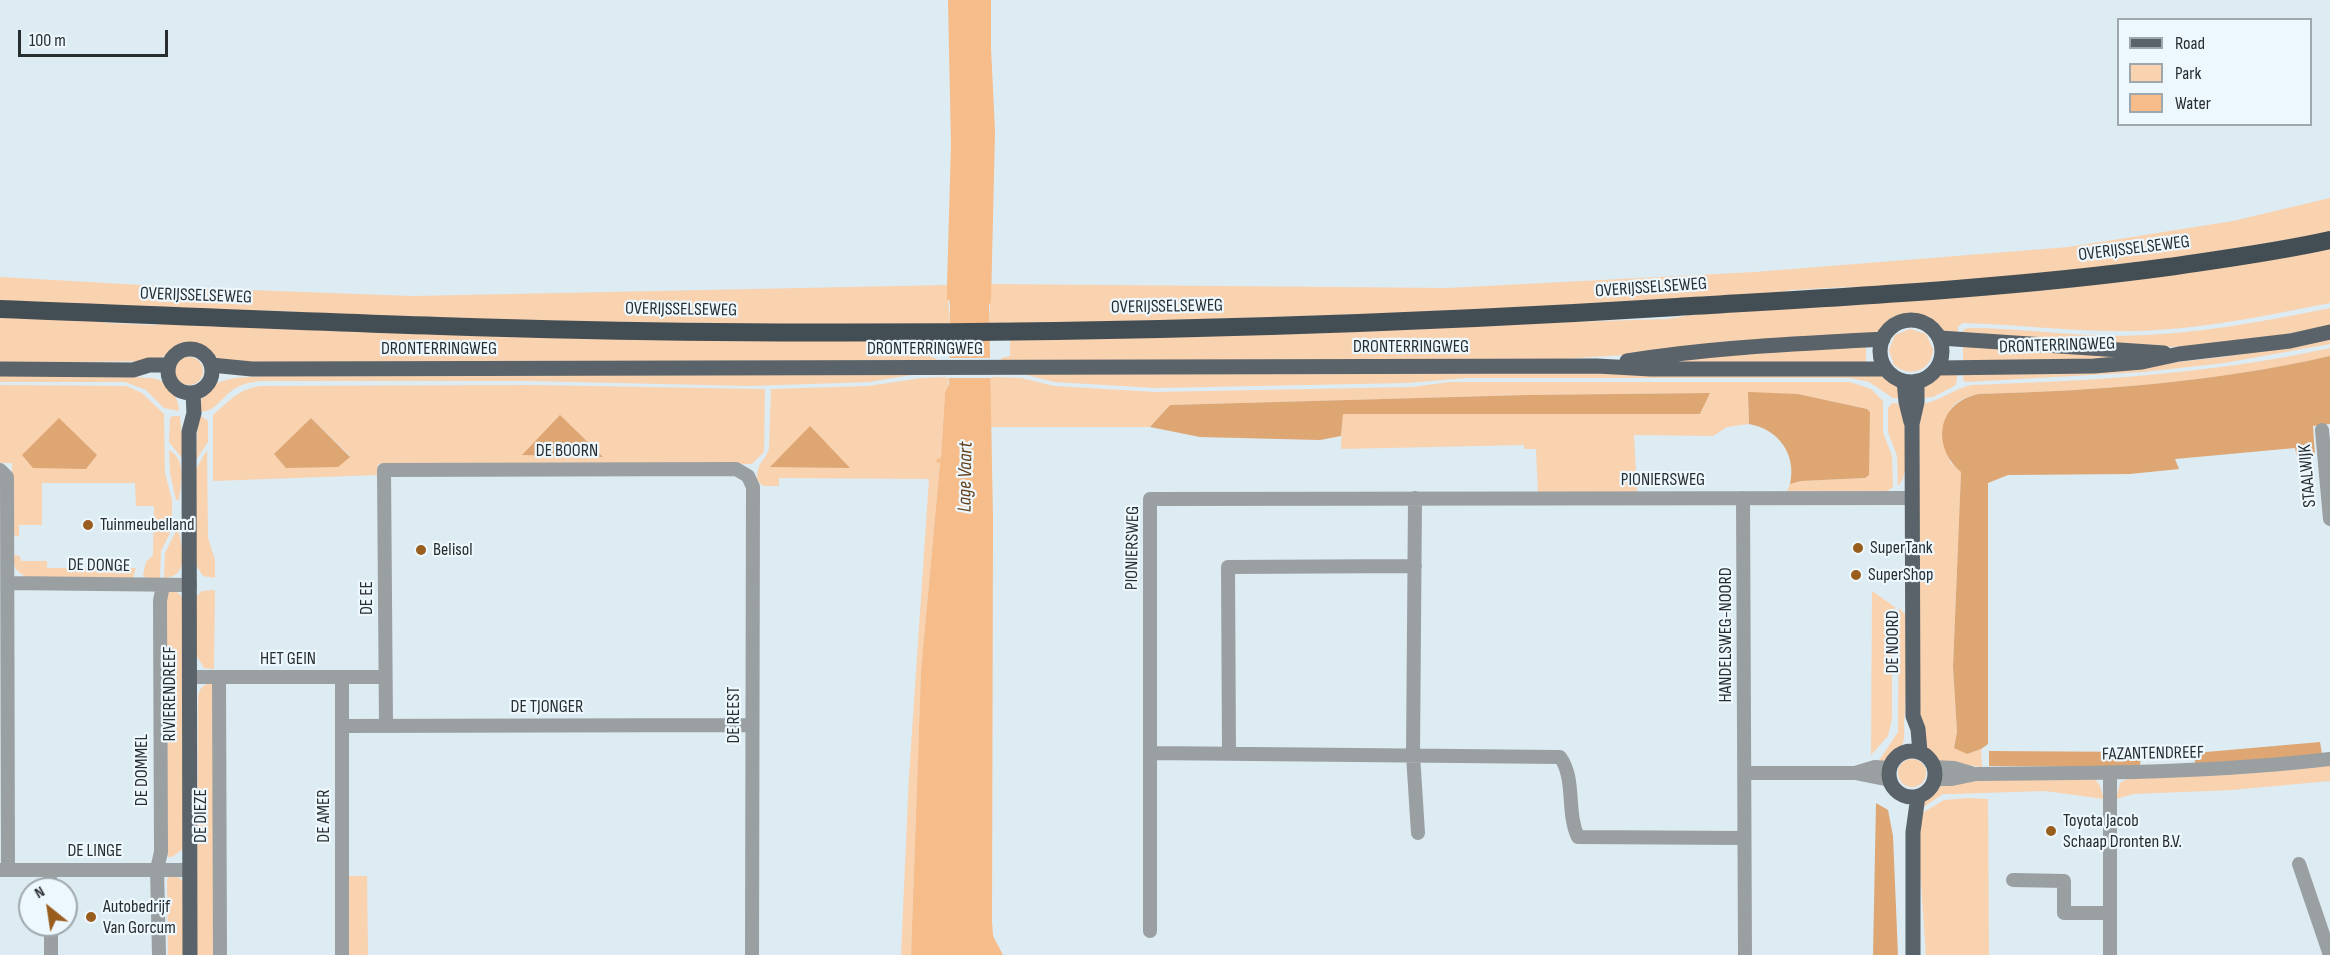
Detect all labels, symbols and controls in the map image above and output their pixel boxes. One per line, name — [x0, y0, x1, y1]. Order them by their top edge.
scale bar — [21, 18, 171, 56]
legend — [2117, 18, 2312, 126]
text: 100 m — [29, 30, 66, 51]
text: Road — [2175, 33, 2205, 54]
text: Park — [2175, 63, 2201, 84]
text: Water — [2175, 93, 2211, 114]
street label: OVERIJSSELSEWEG — [2077, 231, 2191, 267]
street label: OVERIJSSELSEWEG — [1594, 273, 1708, 303]
street label: OVERIJSSELSEWEG — [140, 283, 252, 309]
street label: OVERIJSSELSEWEG — [1111, 295, 1223, 319]
street label: OVERIJSSELSEWEG — [625, 298, 737, 322]
street label: DRONTERRINGWEG — [1999, 333, 2115, 359]
street label: DRONTERRINGWEG — [1353, 336, 1469, 358]
street label: DRONTERRINGWEG — [381, 338, 497, 360]
street label: DRONTERRINGWEG — [867, 338, 983, 360]
street label: DE BOORN — [536, 440, 598, 462]
water label: Lage Vaart — [953, 442, 979, 512]
street label: STAALWIJK — [2294, 444, 2322, 508]
street label: PIONIERSWEG — [1621, 469, 1705, 491]
street label: PIONIERSWEG — [1121, 506, 1145, 590]
place label: Tuinmeubelland — [100, 514, 194, 536]
marker: Tuinmeubelland — [81, 518, 95, 532]
place label: SuperTank — [1870, 537, 1933, 559]
place label: Belisol — [433, 539, 473, 561]
marker: SuperTank — [1851, 541, 1865, 555]
marker: Belisol — [414, 543, 428, 557]
street label: DE DONGE — [68, 555, 130, 577]
place label: SuperShop — [1868, 564, 1933, 586]
street label: HANDELSWEG-NOORD — [1715, 567, 1737, 703]
marker: SuperShop — [1849, 568, 1863, 582]
street label: DE EE — [356, 581, 378, 615]
street label: DE NOORD — [1882, 610, 1904, 674]
street label: RIVIERENDREEF — [159, 646, 181, 742]
street label: HET GEIN — [260, 648, 316, 670]
street label: DE REEST — [723, 686, 745, 744]
street label: DE TJONGER — [511, 696, 583, 718]
street label: DE DOMMEL — [131, 734, 153, 806]
street label: FAZANTENDREEF — [2102, 742, 2204, 766]
street label: DE DIEZE — [190, 789, 212, 843]
street label: DE AMER — [313, 789, 335, 843]
place label: Toyota Jacob Schaap Dronten B.V. — [2063, 810, 2182, 852]
marker: Toyota Jacob Schaap Dronten B.V. — [2044, 824, 2058, 838]
street label: DE LINGE — [67, 840, 123, 862]
north arrow — [18, 877, 78, 937]
text: N — [31, 882, 48, 903]
place label: Autobedrijf Van Gorcum — [103, 896, 176, 938]
marker: Autobedrijf Van Gorcum — [84, 910, 98, 924]

